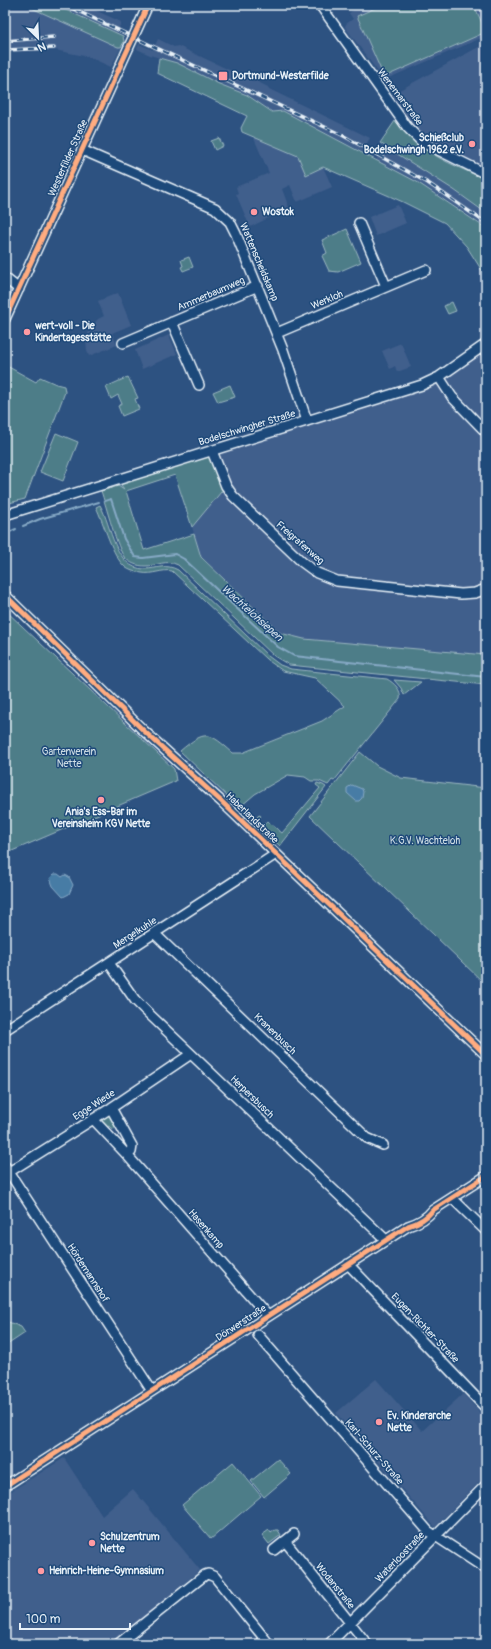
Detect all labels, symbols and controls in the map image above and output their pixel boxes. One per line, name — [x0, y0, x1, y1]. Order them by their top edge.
north arrow — [18, 18, 58, 58]
text: N — [35, 39, 48, 54]
street label: Wenemarstraße — [375, 66, 425, 128]
marker: Dortmund-Westerfilde — [217, 70, 229, 82]
place label: Dortmund-Westerfilde — [232, 70, 330, 82]
street label: Westerfilder Straße — [46, 118, 90, 198]
place label: Schießclub Bodelschwingh 1962 e.V. — [364, 132, 464, 156]
marker: Schießclub Bodelschwingh 1962 e.V. — [467, 139, 477, 149]
place label: Wostok — [262, 206, 295, 218]
marker: Wostok — [249, 207, 259, 217]
street label: Wattenscheidskamp — [237, 221, 281, 303]
street label: Ammerbaumweg — [175, 274, 247, 314]
street label: Werkloh — [309, 288, 345, 312]
place label: wert-voll - Die Kindertagesstätte — [35, 320, 112, 344]
marker: wert-voll - Die Kindertagesstätte — [22, 327, 32, 337]
street label: Bodelschwingher Straße — [197, 408, 297, 448]
street label: Freigrafenweg — [273, 519, 327, 567]
water label: Wachtelohsiepen — [219, 582, 286, 644]
park label: Gartenverein Nette — [42, 746, 97, 770]
street label: Haberlandstraße — [223, 790, 281, 846]
marker: Ania's Ess-Bar im Vereinsheim KGV Nette — [96, 795, 106, 805]
place label: Ania's Ess-Bar im Vereinsheim KGV Nette — [52, 806, 151, 830]
park label: K.G.V. Wachteloh — [390, 835, 460, 847]
street label: Mergelkuhle — [111, 915, 159, 951]
street label: Kranenbusch — [251, 1011, 299, 1057]
street label: Herpersbusch — [228, 1073, 277, 1121]
street label: Egge Wiede — [71, 1087, 117, 1123]
street label: Hasenkamp — [186, 1207, 227, 1251]
street label: Hördemannshof — [64, 1241, 112, 1305]
street label: Eugen-Richter-Straße — [389, 1291, 461, 1365]
street label: Dörwerstraße — [214, 1302, 269, 1344]
place label: Ev. Kinderarche Nette — [387, 1410, 452, 1434]
street label: Karl-Schurz-Straße — [342, 1417, 406, 1487]
marker: Ev. Kinderarche Nette — [374, 1417, 384, 1427]
street label: Waterloostraße — [373, 1529, 427, 1585]
place label: Schulzentrum Nette — [100, 1531, 160, 1555]
marker: Schulzentrum Nette — [87, 1538, 97, 1548]
street label: Wodanstraße — [313, 1561, 357, 1611]
place label: Heinrich-Heine-Gymnasium — [49, 1565, 164, 1577]
marker: Heinrich-Heine-Gymnasium — [36, 1566, 46, 1576]
scale bar — [20, 1605, 130, 1631]
text: 100 m — [26, 1612, 61, 1627]

